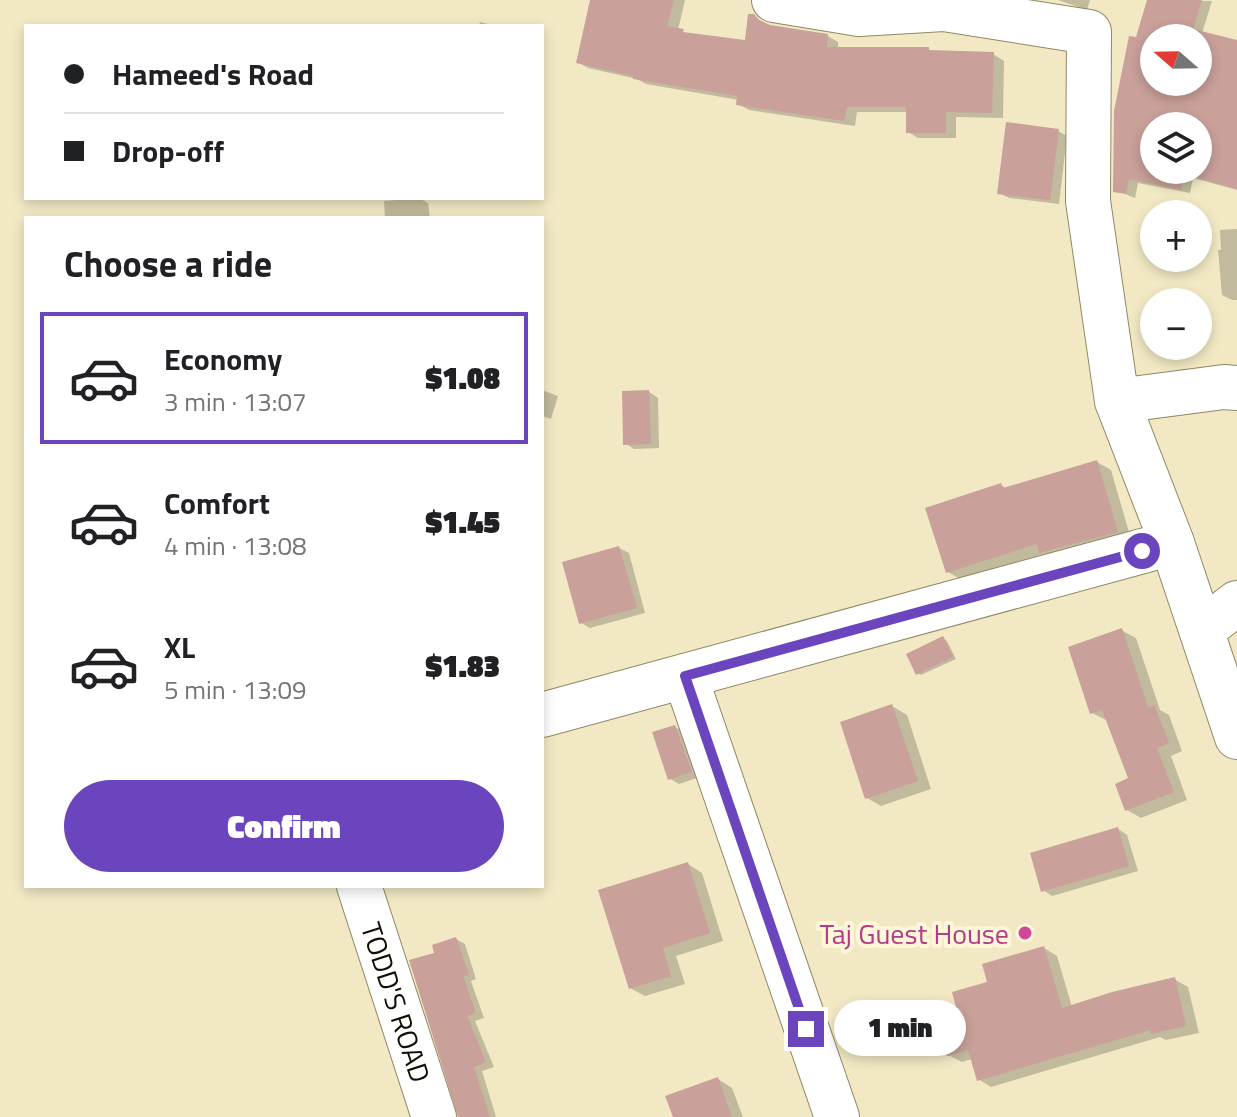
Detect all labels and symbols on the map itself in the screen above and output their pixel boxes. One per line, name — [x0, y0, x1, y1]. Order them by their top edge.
north arrow — [1140, 24, 1212, 96]
route start — [1124, 533, 1160, 569]
place label: Taj Guest House — [820, 912, 1009, 955]
street label: TODD'S ROAD — [351, 916, 443, 1088]
marker: Taj Guest House — [1016, 924, 1034, 942]
callout: 1 min — [834, 1001, 966, 1057]
route end — [788, 1011, 824, 1047]

